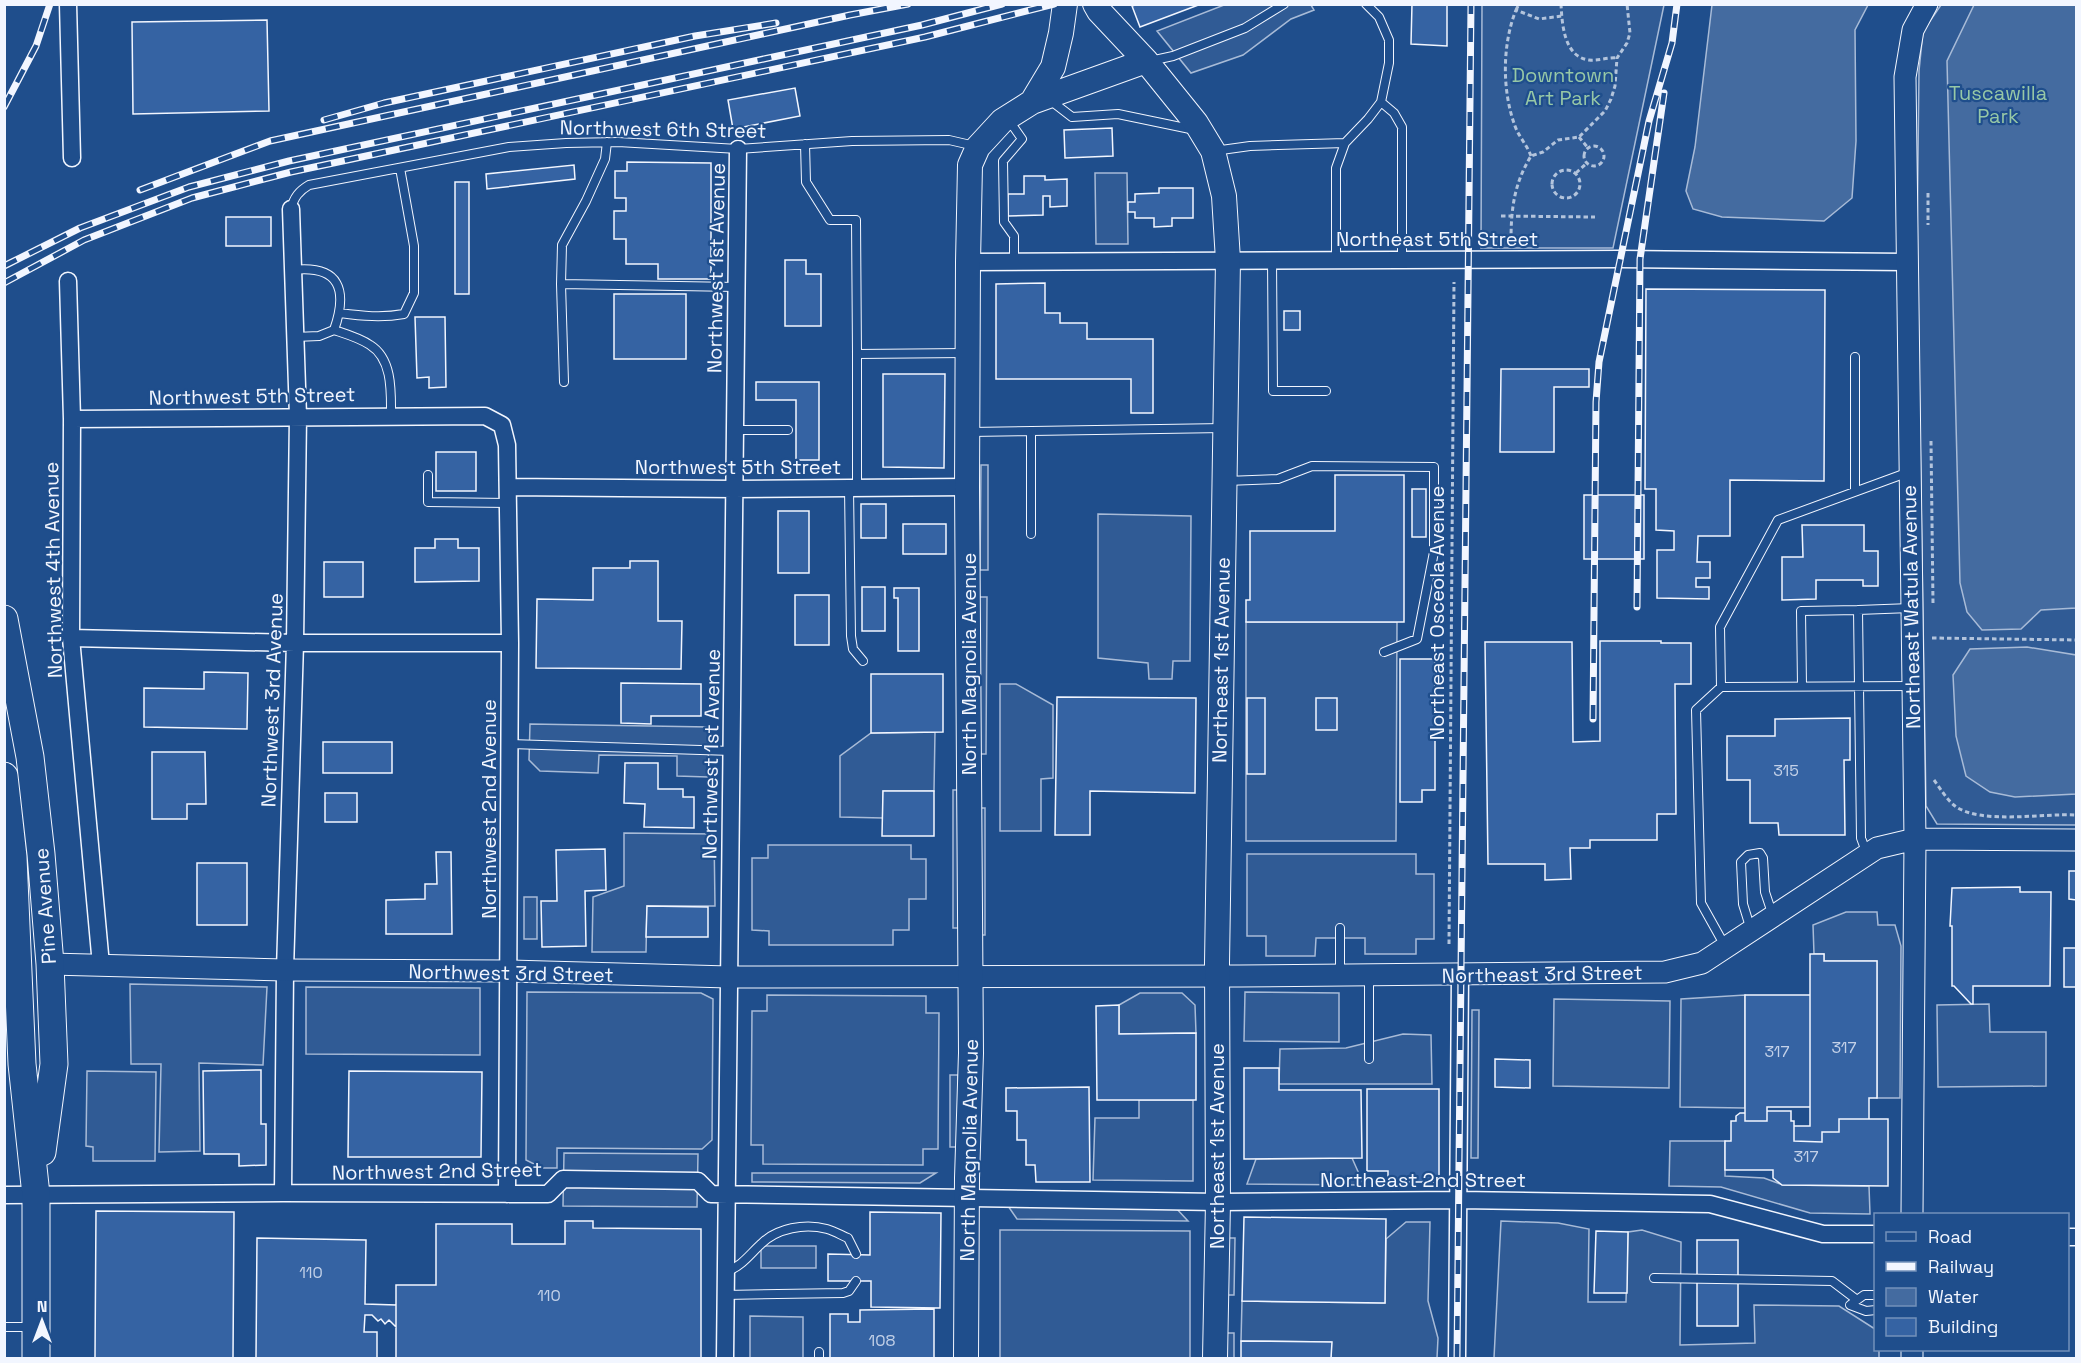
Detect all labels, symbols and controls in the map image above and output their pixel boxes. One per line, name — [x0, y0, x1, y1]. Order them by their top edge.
park label: Downtown Art Park — [1512, 62, 1614, 111]
park label: Tuscawilla Park — [1949, 80, 2047, 129]
street label: Northwest 6th Street — [559, 114, 767, 144]
street label: Northwest 1st Avenue — [701, 163, 731, 373]
street label: Northeast 5th Street — [1336, 226, 1538, 252]
street label: Northwest 5th Street — [149, 381, 355, 411]
street label: Northwest 5th Street — [635, 454, 841, 480]
street label: Northwest 4th Avenue — [38, 462, 68, 678]
street label: Northeast Watula Avenue — [1896, 485, 1926, 729]
street label: Northeast Osceola Avenue — [1424, 486, 1450, 740]
street label: North Magnolia Avenue — [956, 553, 982, 775]
street label: Northeast 1st Avenue — [1206, 557, 1236, 763]
street label: Northwest 3rd Avenue — [255, 592, 289, 808]
street label: Northwest 1st Avenue — [696, 649, 726, 859]
street label: Northwest 2nd Avenue — [476, 699, 502, 919]
house number: 315 — [1773, 760, 1799, 781]
street label: Pine Avenue — [28, 847, 62, 965]
street label: Northwest 3rd Street — [408, 958, 614, 988]
street label: Northeast 3rd Street — [1441, 959, 1643, 989]
house number: 317 — [1831, 1037, 1857, 1058]
street label: North Magnolia Avenue — [954, 1039, 984, 1261]
house number: 317 — [1764, 1041, 1790, 1062]
street label: Northeast 1st Avenue — [1204, 1043, 1230, 1249]
house number: 317 — [1793, 1146, 1819, 1167]
street label: Northwest 2nd Street — [332, 1156, 542, 1186]
street label: Northeast 2nd Street — [1320, 1167, 1526, 1193]
legend — [1874, 1213, 2069, 1351]
text: Road — [1928, 1225, 1972, 1248]
text: Railway — [1928, 1255, 1994, 1278]
house number: 110 — [299, 1262, 323, 1283]
house number: 110 — [537, 1285, 561, 1306]
text: Water — [1928, 1285, 1979, 1308]
north arrow — [12, 1291, 72, 1351]
text: N — [37, 1296, 47, 1317]
text: Building — [1928, 1315, 1998, 1338]
house number: 108 — [869, 1330, 895, 1351]

